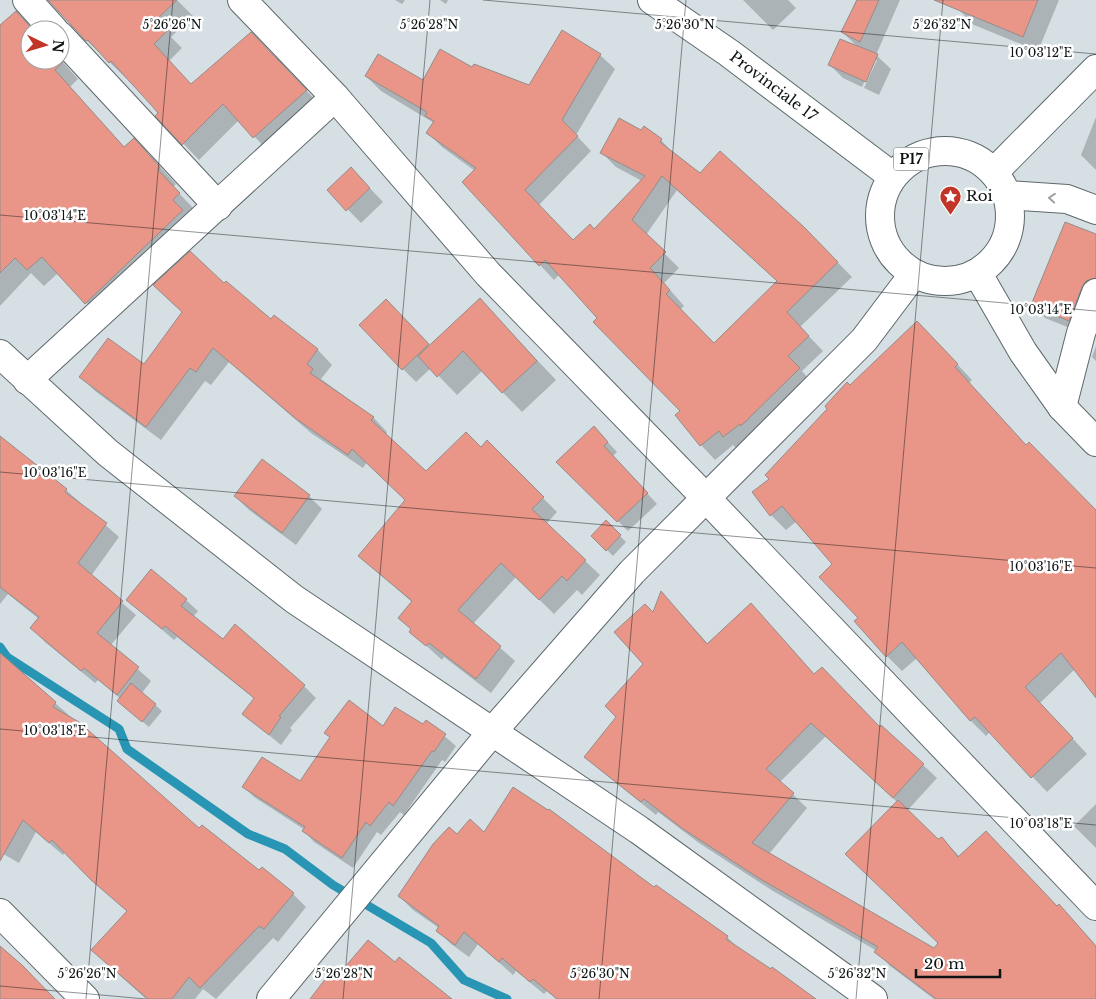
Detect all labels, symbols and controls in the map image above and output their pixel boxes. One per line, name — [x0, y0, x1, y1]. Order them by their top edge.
text: 5°26'26"N — [143, 17, 202, 32]
text: 5°26'28"N — [400, 17, 458, 32]
text: 5°26'30"N — [655, 17, 715, 32]
text: 5°26'32"N — [913, 17, 972, 32]
north arrow — [20, 20, 70, 70]
text: N — [48, 39, 67, 53]
text: 10°03'12"E — [1010, 45, 1073, 60]
street label: Provinciale 17 — [726, 47, 822, 126]
road number: P17 — [894, 148, 928, 170]
place icon: Roi — [938, 184, 962, 215]
place label: Roi — [966, 186, 993, 205]
one-way arrow — [1048, 193, 1056, 204]
text: 10°03'14"E — [24, 208, 86, 223]
text: 10°03'14"E — [1010, 302, 1072, 317]
text: 10°03'16"E — [24, 465, 87, 480]
text: 10°03'16"E — [1010, 559, 1073, 574]
text: 10°03'18"E — [24, 723, 86, 738]
text: 10°03'18"E — [1010, 816, 1072, 831]
scale bar — [916, 946, 1000, 978]
text: 20 m — [924, 954, 964, 973]
text: 5°26'26"N — [58, 966, 117, 981]
text: 5°26'28"N — [315, 966, 373, 981]
text: 5°26'30"N — [570, 966, 630, 981]
text: 5°26'32"N — [828, 966, 887, 981]

